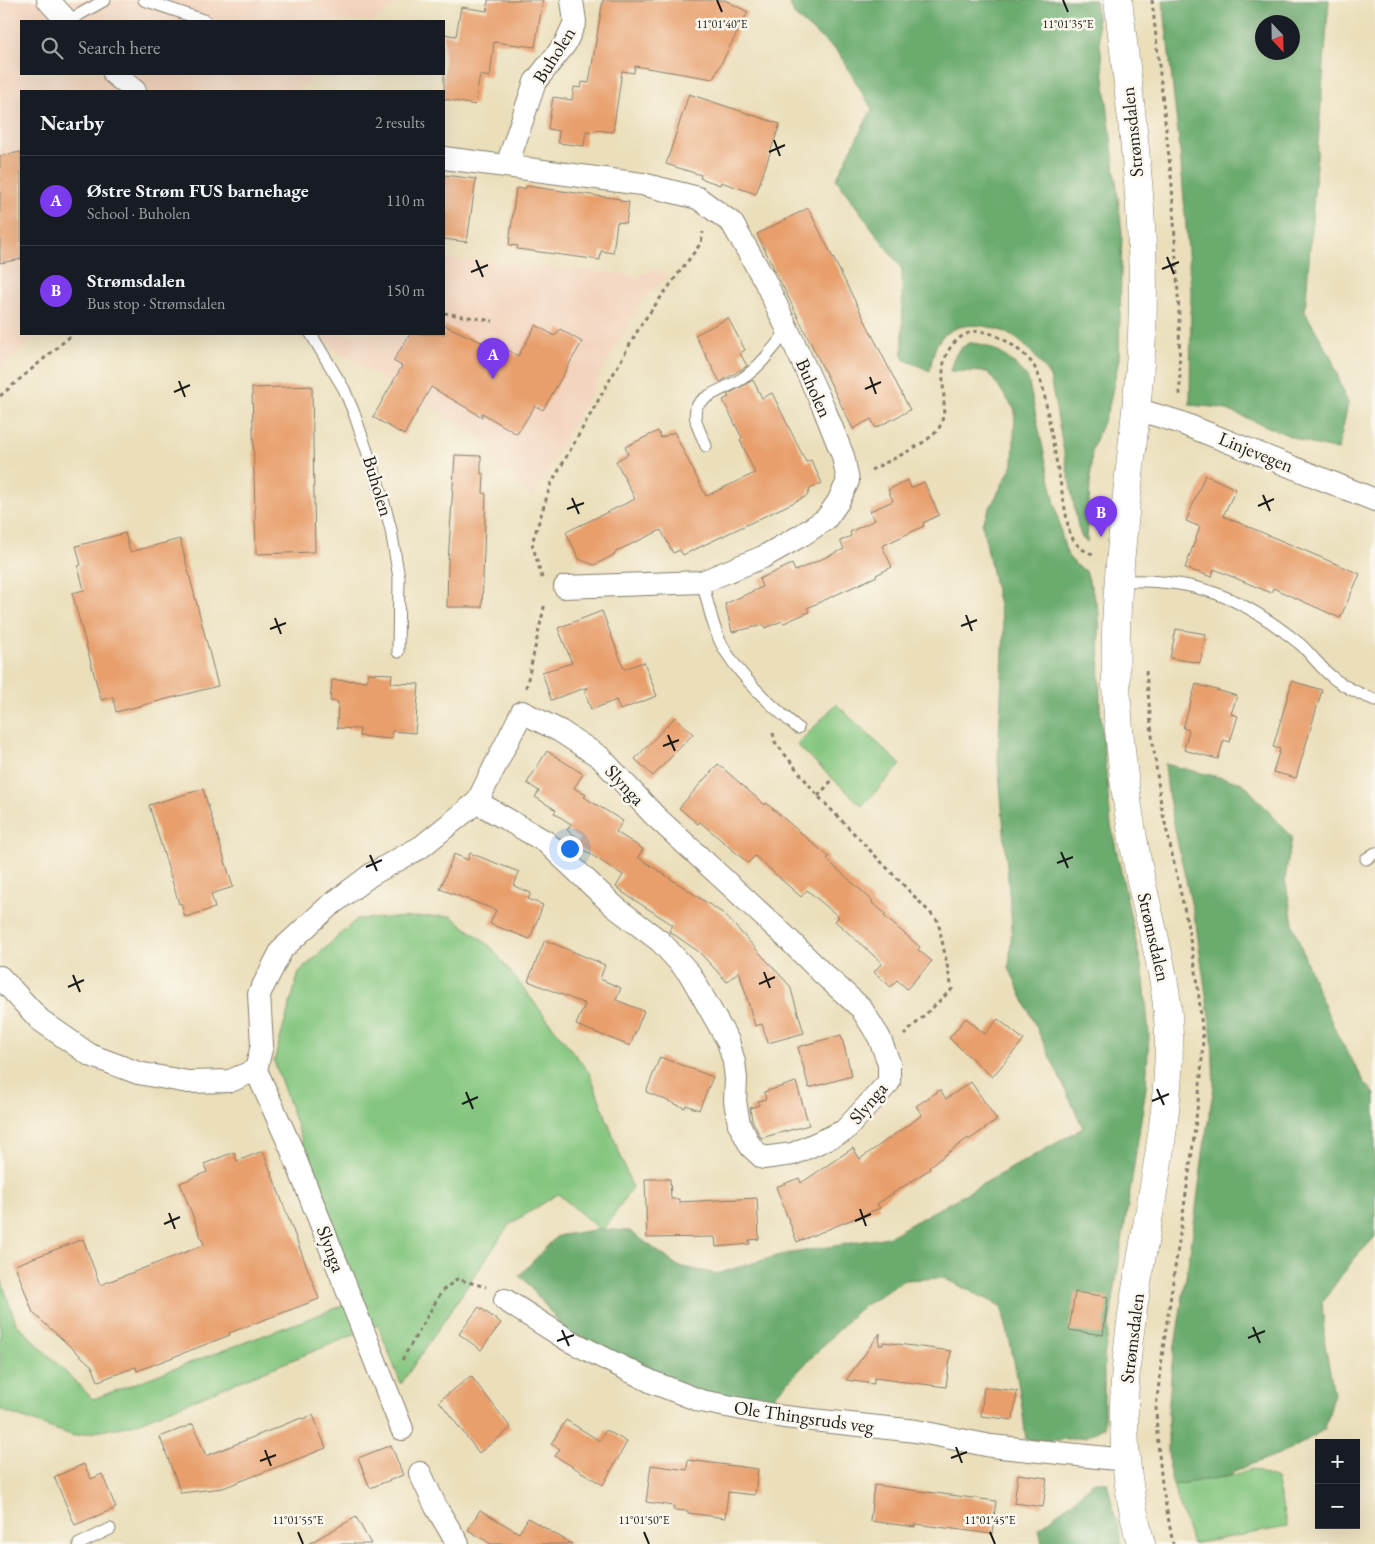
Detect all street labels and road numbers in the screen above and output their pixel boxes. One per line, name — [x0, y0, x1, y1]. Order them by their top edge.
street label: Buholen — [527, 22, 581, 88]
street label: Strømsdalen — [1115, 86, 1149, 178]
street label: Buholen — [790, 355, 838, 421]
street label: Linjevegen — [1215, 426, 1297, 478]
street label: Buholen — [357, 453, 399, 519]
street label: Slynga — [600, 759, 651, 811]
street label: Strømsdalen — [1132, 890, 1176, 984]
street label: Slynga — [843, 1076, 893, 1129]
street label: Slynga — [311, 1222, 351, 1276]
street label: Strømsdalen — [1114, 1292, 1150, 1384]
street label: Ole Thingsruds veg — [732, 1395, 876, 1439]

